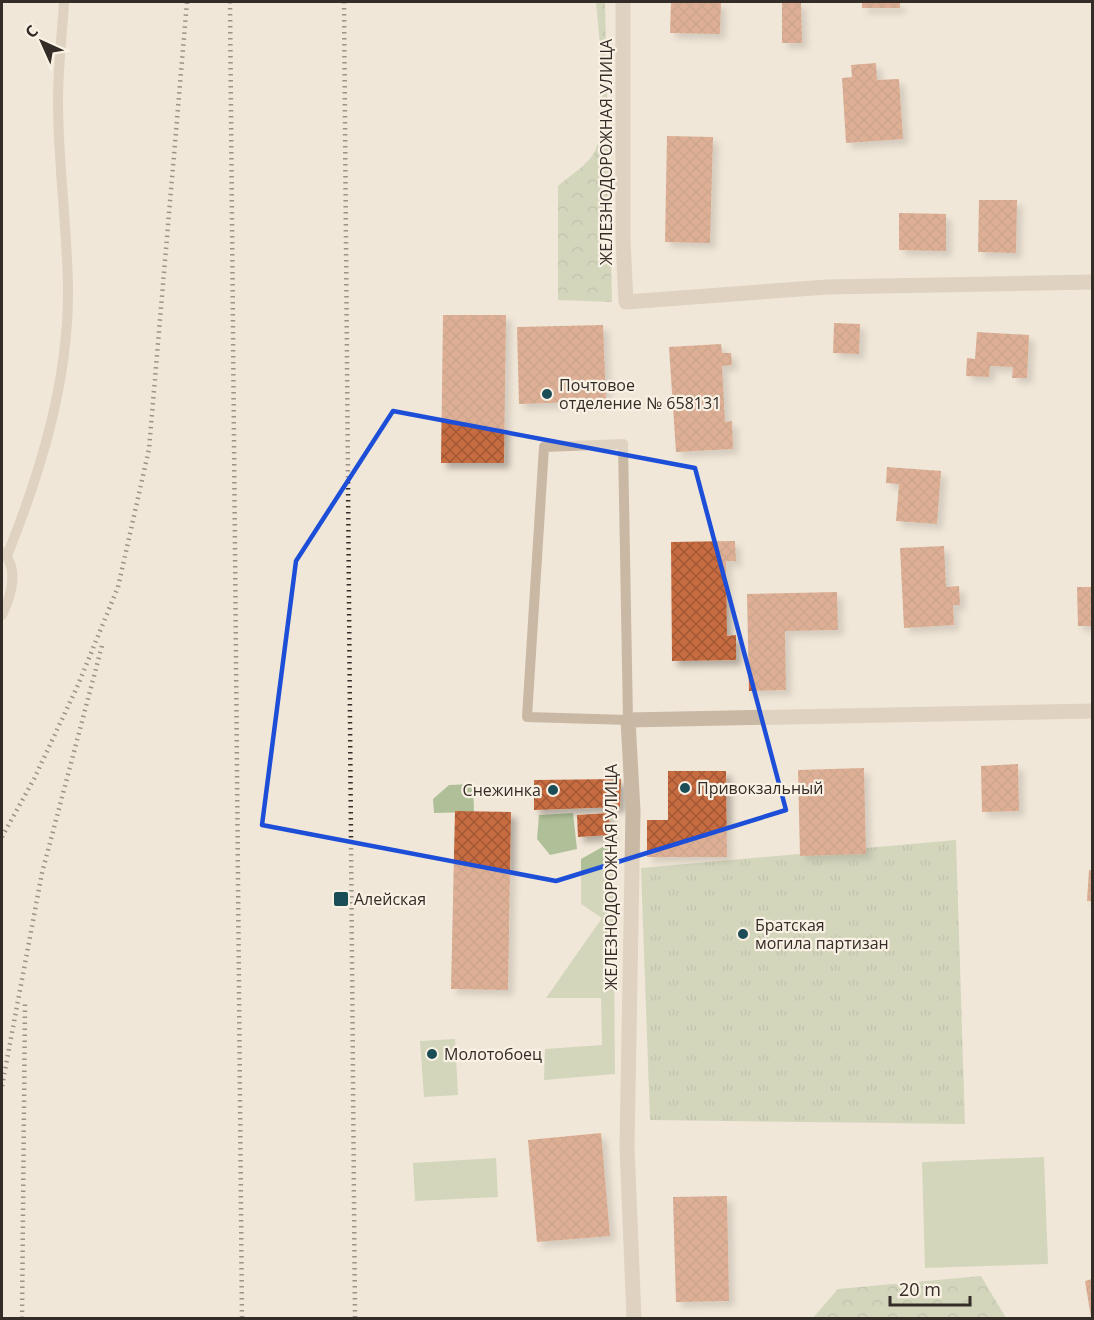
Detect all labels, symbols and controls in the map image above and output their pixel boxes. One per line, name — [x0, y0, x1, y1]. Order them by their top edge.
north arrow — [12, 12, 72, 72]
text: С — [20, 20, 43, 43]
street label: ЖЕЛЕЗНОДОРОЖНАЯ УЛИЦА — [595, 38, 617, 265]
place label: Почтовое отделение № 658131 — [559, 374, 721, 414]
marker: Почтовое отделение № 658131 — [540, 387, 554, 401]
street label: ЖЕЛЕЗНОДОРОЖНАЯ УЛИЦА — [600, 763, 622, 990]
place label: Привокзальный — [697, 777, 824, 799]
place label: Снежинка — [463, 779, 541, 801]
marker: Привокзальный — [678, 781, 692, 795]
marker: Снежинка — [546, 783, 560, 797]
place label: Алейская — [354, 888, 426, 910]
marker: Алейская — [332, 890, 350, 908]
place label: Братская могила партизан — [755, 914, 889, 954]
marker: Братская могила партизан — [736, 927, 750, 941]
place label: Молотобоец — [444, 1043, 542, 1065]
marker: Молотобоец — [425, 1047, 439, 1061]
scale bar — [890, 1269, 970, 1307]
text: 20 m — [899, 1277, 941, 1301]

